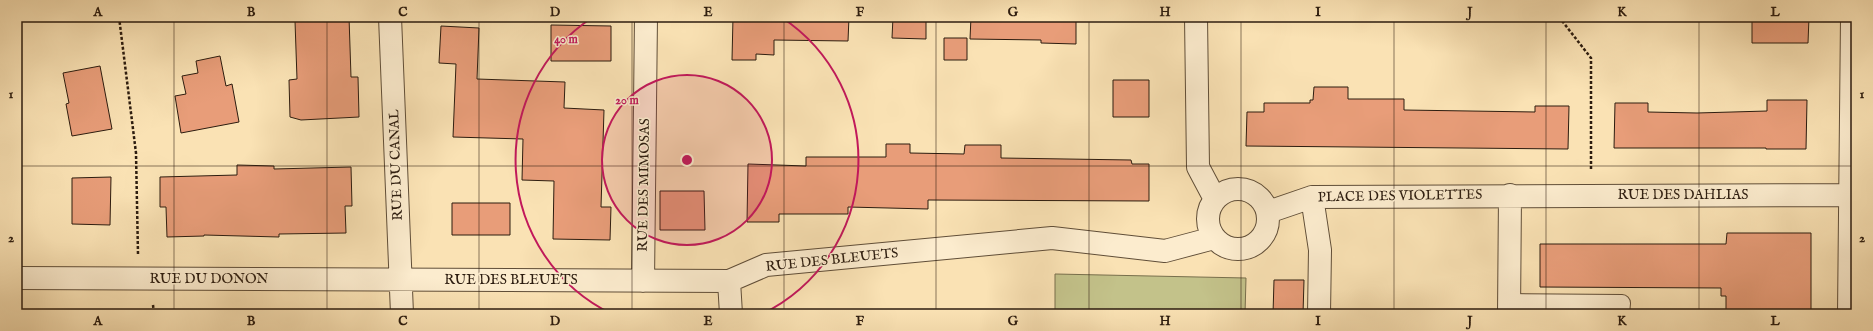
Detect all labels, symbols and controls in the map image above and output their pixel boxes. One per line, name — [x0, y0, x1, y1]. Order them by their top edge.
text: A — [93, 4, 104, 21]
text: B — [247, 4, 256, 21]
text: C — [398, 4, 408, 21]
text: D — [550, 4, 561, 21]
text: E — [703, 4, 713, 21]
text: F — [856, 4, 865, 21]
text: G — [1008, 4, 1019, 21]
text: H — [1159, 4, 1171, 21]
text: I — [1315, 4, 1321, 21]
text: J — [1465, 4, 1473, 21]
text: K — [1617, 4, 1627, 21]
text: L — [1769, 4, 1780, 21]
text: 40 m — [554, 32, 579, 47]
text: 1 — [9, 86, 14, 103]
text: 1 — [1860, 86, 1865, 103]
text: 20 m — [615, 93, 639, 108]
street label: RUE DU CANAL — [385, 109, 407, 221]
street label: RUE DES MIMOSAS — [634, 118, 654, 252]
centre of rings — [680, 153, 694, 167]
street label: PLACE DES VIOLETTES — [1318, 186, 1482, 206]
street label: RUE DES DAHLIAS — [1618, 186, 1748, 204]
text: 2 — [8, 230, 14, 247]
text: 2 — [1859, 230, 1865, 247]
street label: RUE DES BLEUETS — [765, 244, 899, 276]
street label: RUE DU DONON — [150, 270, 268, 288]
street label: RUE DES BLEUETS — [444, 271, 578, 289]
text: A — [93, 313, 104, 330]
text: B — [247, 313, 256, 330]
text: C — [398, 313, 408, 330]
text: D — [550, 313, 561, 330]
text: E — [703, 313, 713, 330]
text: F — [856, 313, 865, 330]
text: G — [1008, 313, 1019, 330]
text: H — [1159, 313, 1171, 330]
text: I — [1315, 313, 1321, 330]
text: J — [1465, 313, 1473, 330]
text: K — [1617, 313, 1627, 330]
text: L — [1769, 313, 1780, 330]

